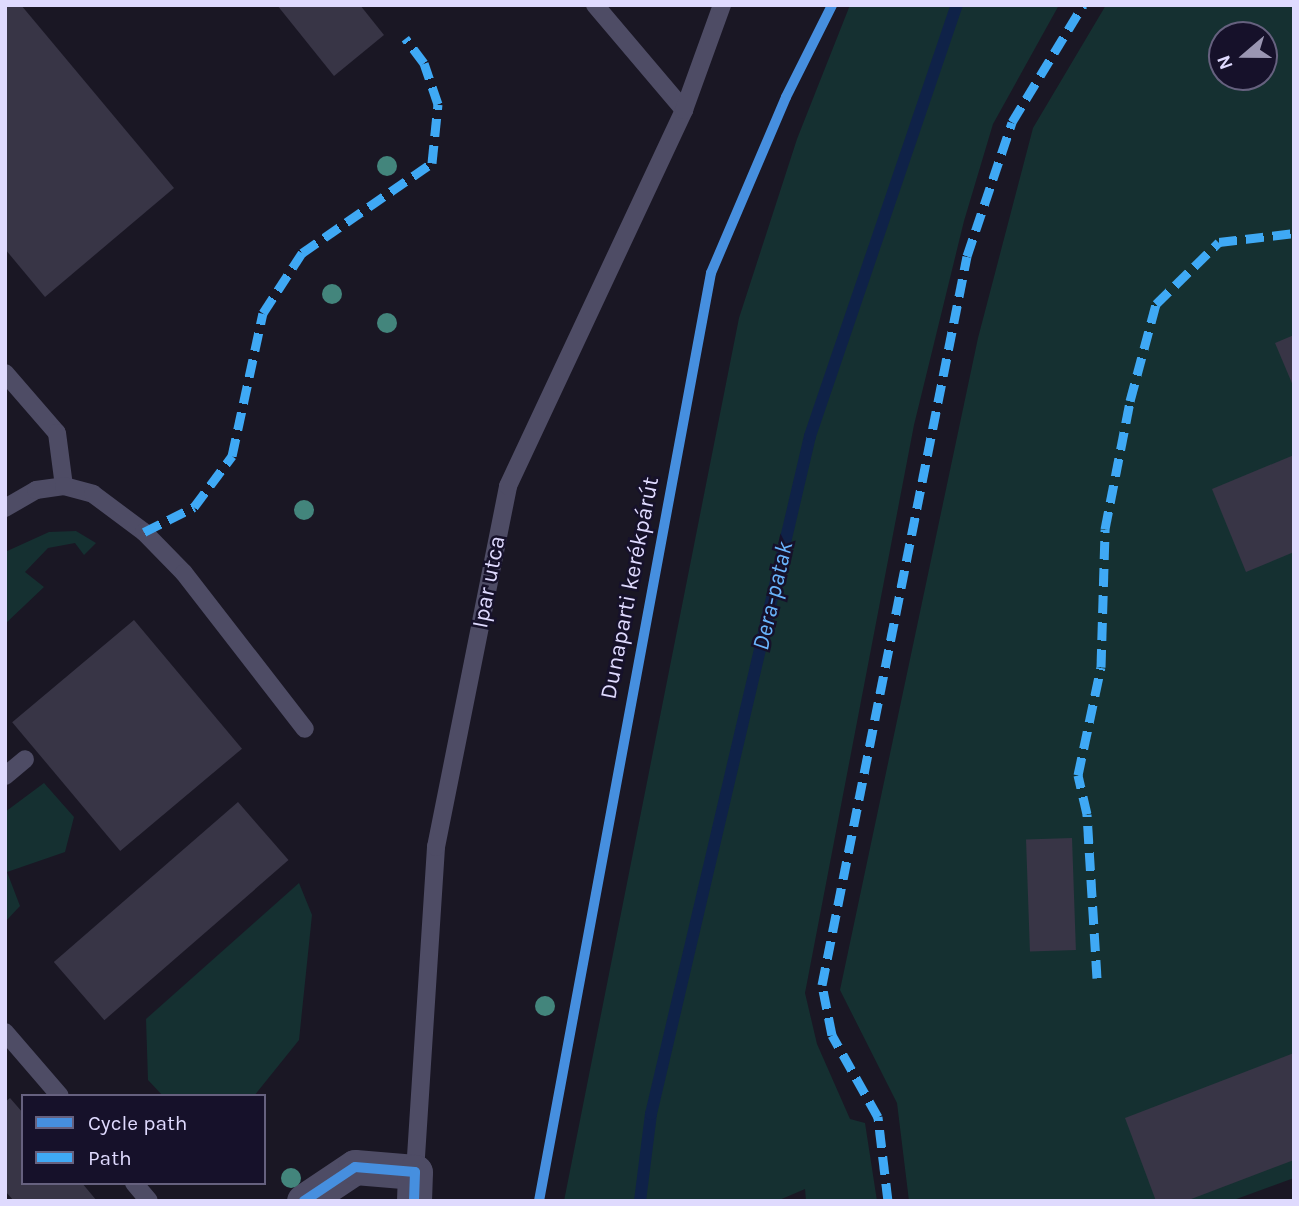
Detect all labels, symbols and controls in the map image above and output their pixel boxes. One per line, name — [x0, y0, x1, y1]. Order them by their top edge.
north arrow — [1208, 21, 1278, 91]
text: N — [1212, 52, 1238, 73]
street label: Dunaparti kerékpárút — [595, 475, 665, 701]
street label: Ipar utca — [467, 534, 511, 630]
water label: Dera-patak — [747, 539, 799, 653]
legend — [21, 1094, 266, 1185]
text: Cycle path — [88, 1111, 188, 1135]
text: Path — [88, 1146, 132, 1170]

